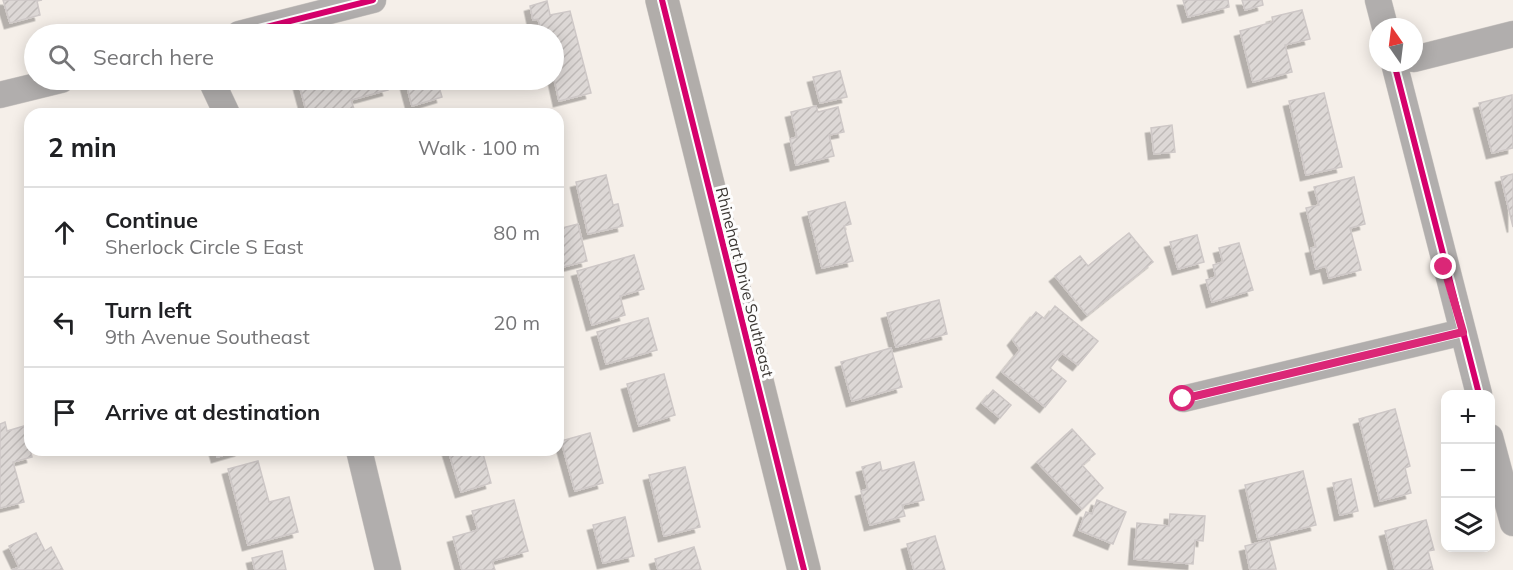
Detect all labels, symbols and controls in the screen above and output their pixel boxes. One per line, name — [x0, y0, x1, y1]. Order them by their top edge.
north arrow — [1369, 18, 1423, 72]
search box — [24, 24, 564, 90]
icon: search — [45, 41, 78, 74]
text: Search here — [93, 43, 214, 71]
text: 2 min — [48, 131, 117, 164]
text: Walk · 100 m — [418, 135, 540, 160]
street label: Rhinehart Drive Southeast — [712, 185, 778, 380]
text: Continue — [105, 206, 198, 234]
icon: ahead — [48, 216, 81, 249]
text: 80 m — [493, 220, 540, 245]
text: Sherlock Circle S East — [105, 234, 303, 259]
route end — [1430, 253, 1456, 279]
text: Turn left — [105, 296, 192, 324]
icon: left — [48, 306, 81, 339]
text: 20 m — [493, 310, 540, 335]
text: 9th Avenue Southeast — [105, 324, 310, 349]
route start — [1169, 385, 1195, 411]
map controls — [1441, 390, 1495, 552]
button: + — [1441, 390, 1495, 444]
icon: arrive — [48, 396, 81, 429]
text: Arrive at destination — [105, 398, 320, 426]
button: − — [1441, 444, 1495, 498]
button: layers — [1441, 498, 1495, 552]

